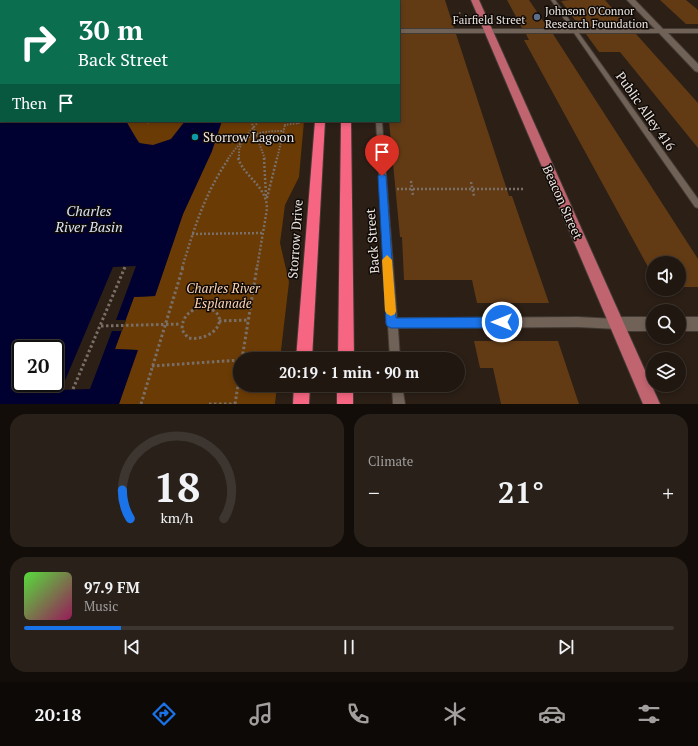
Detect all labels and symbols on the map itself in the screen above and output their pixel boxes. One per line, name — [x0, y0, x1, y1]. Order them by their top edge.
place label: Johnson O'Connor Research Foundation — [545, 4, 649, 31]
marker: Johnson O'Connor Research Foundation — [532, 12, 542, 22]
street label: Fairfield Street — [453, 13, 525, 27]
street label: Public Alley 416 — [612, 68, 680, 154]
place label: Storrow Lagoon — [203, 128, 295, 146]
marker: Storrow Lagoon — [190, 132, 200, 142]
pin — [365, 135, 399, 176]
street label: Beacon Street — [539, 162, 587, 242]
street label: Storrow Drive — [283, 199, 307, 279]
water label: Charles River Basin — [54, 201, 123, 236]
street label: Back Street — [361, 208, 383, 274]
park label: Charles River Esplanade — [186, 279, 261, 312]
position arrow — [481, 301, 523, 343]
speed limit sign: 20 — [12, 340, 64, 392]

